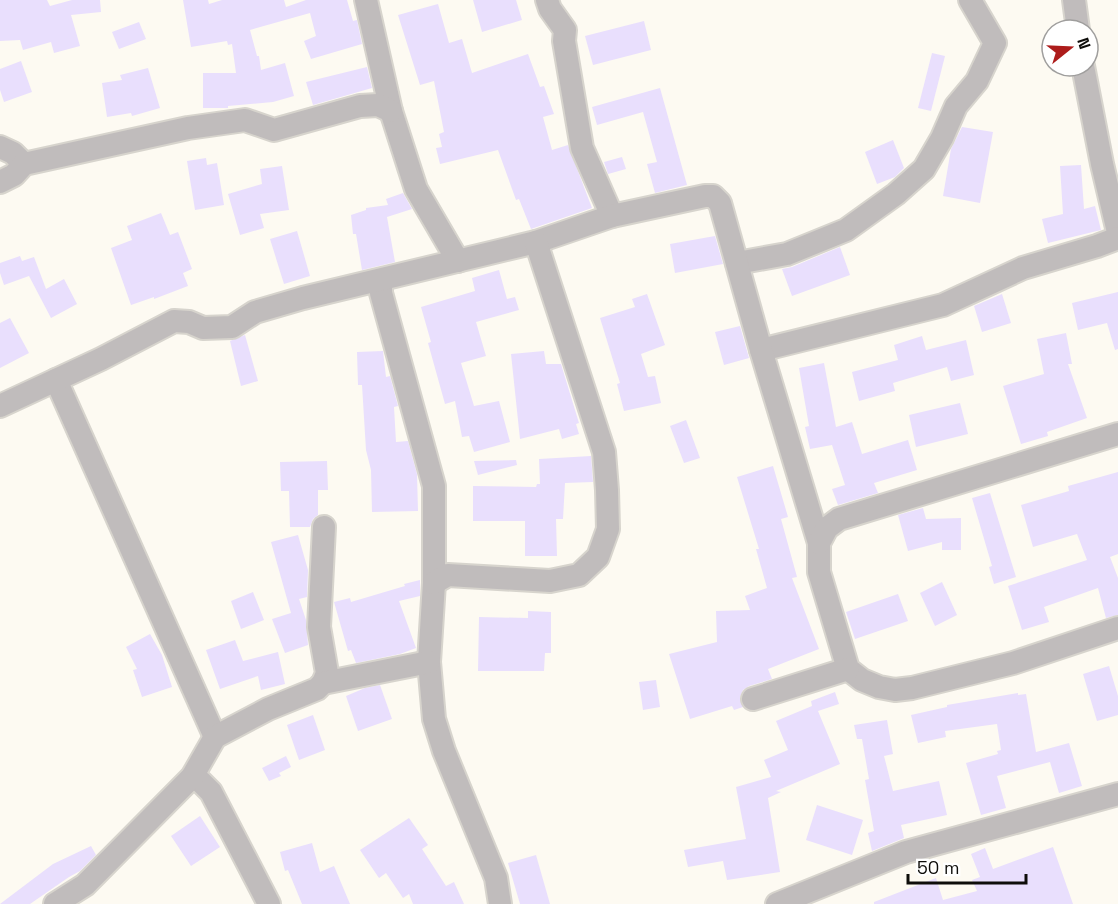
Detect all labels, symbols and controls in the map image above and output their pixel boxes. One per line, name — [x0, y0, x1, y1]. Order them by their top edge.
north arrow — [1040, 18, 1100, 78]
text: N — [1072, 35, 1095, 52]
scale bar — [908, 847, 1026, 885]
text: 50 m — [917, 856, 959, 879]

